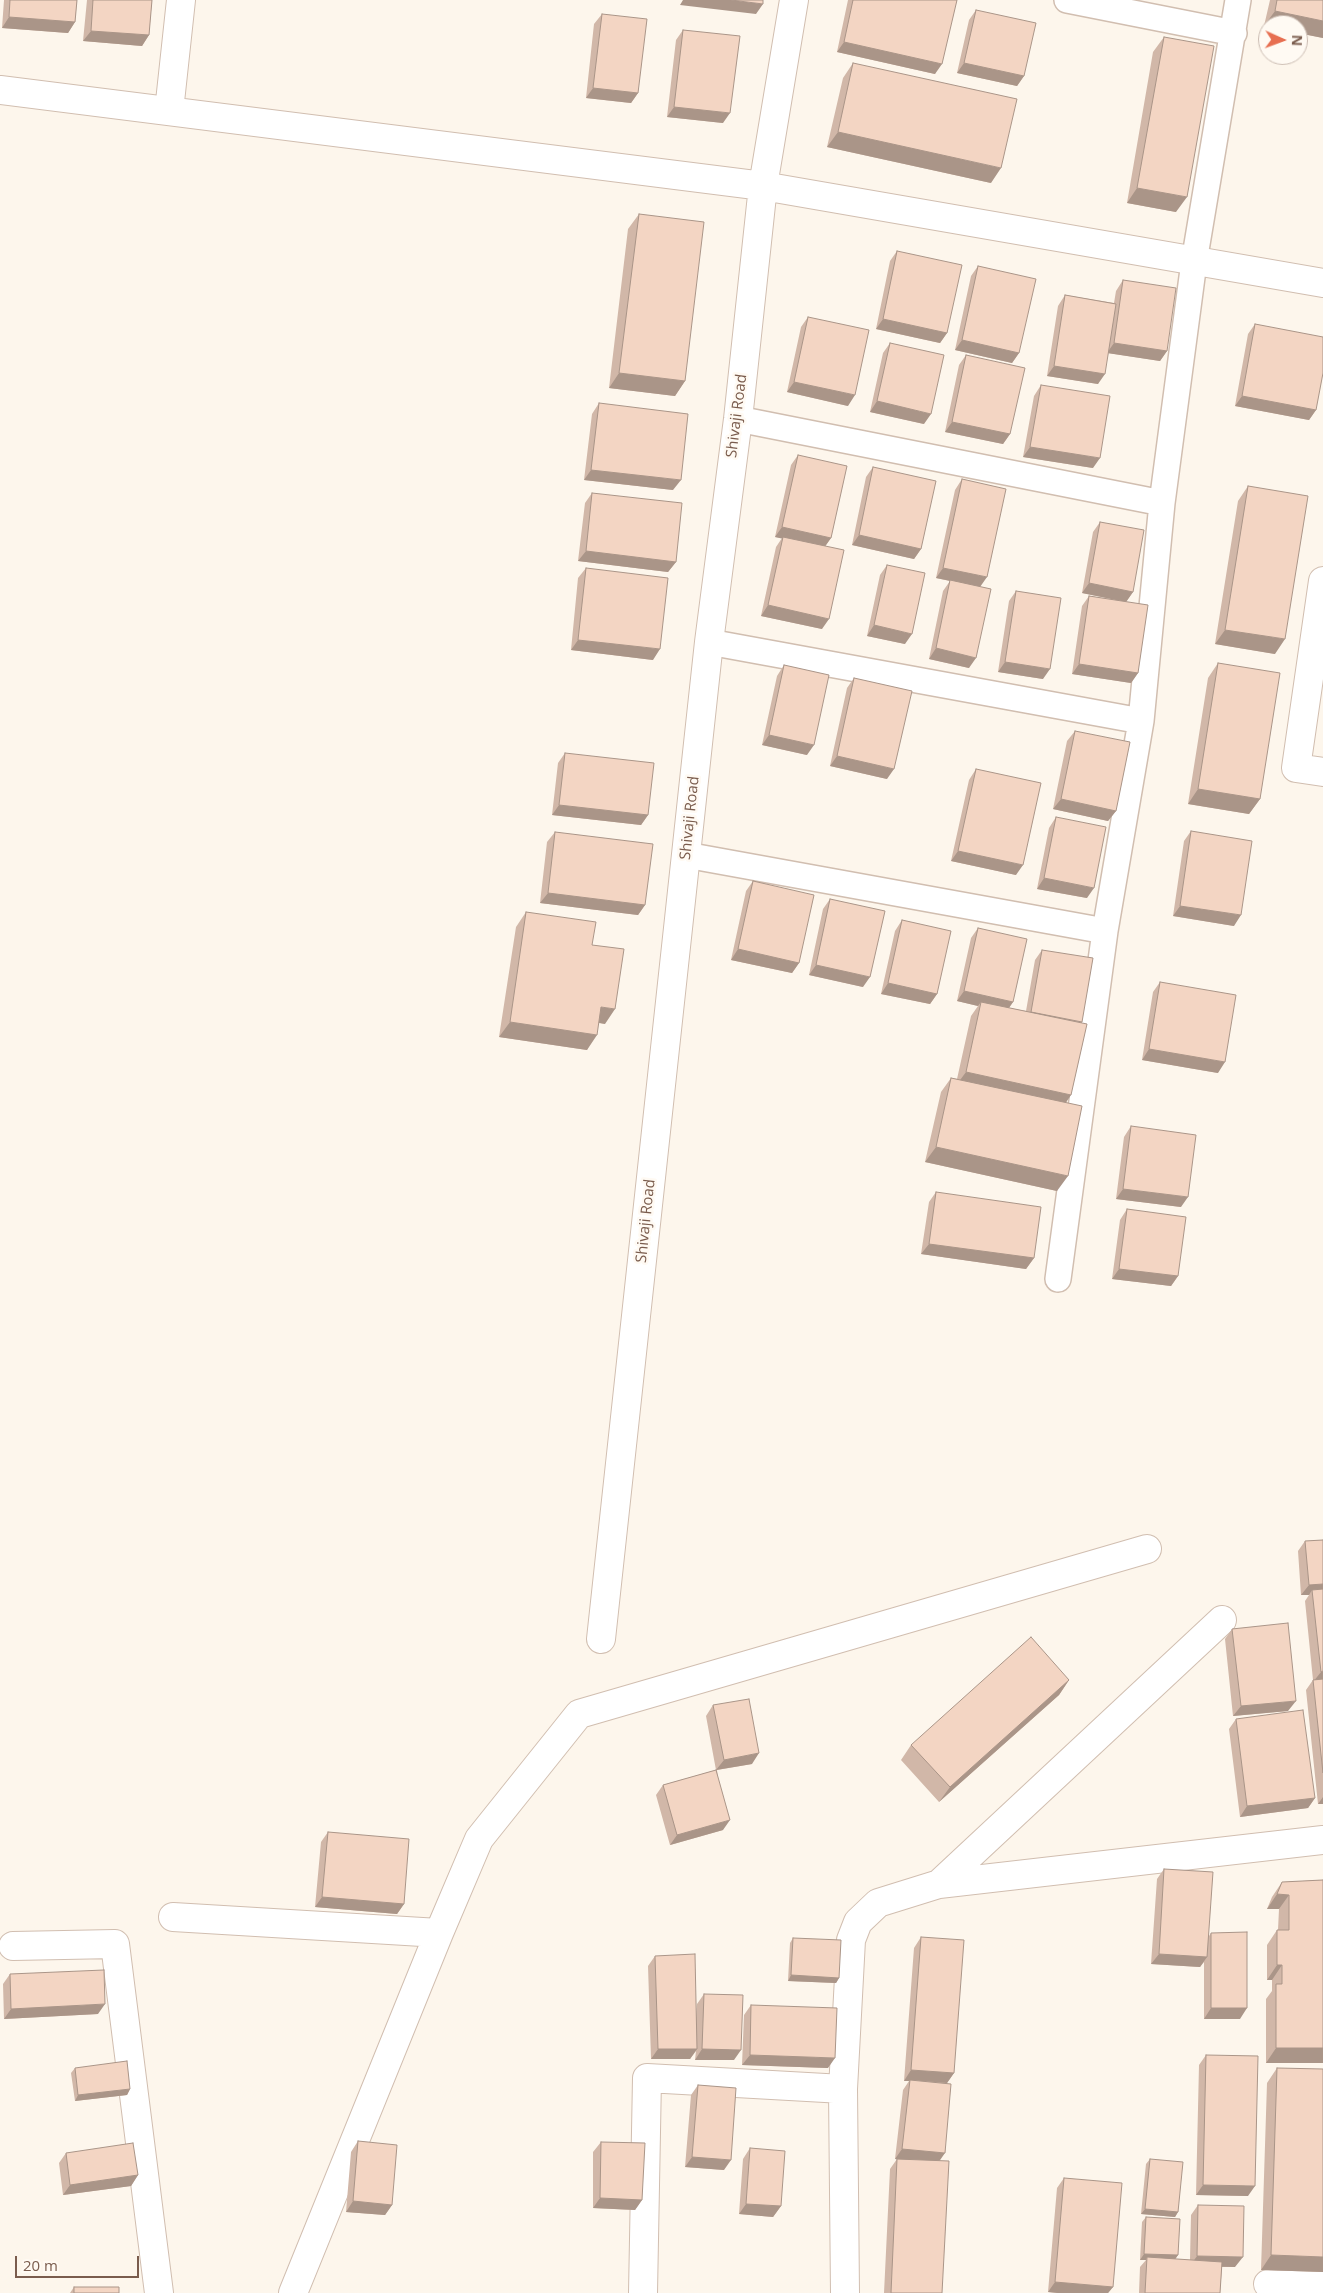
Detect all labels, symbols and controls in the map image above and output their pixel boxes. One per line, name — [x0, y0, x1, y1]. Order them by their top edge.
north arrow — [1258, 15, 1308, 65]
text: N — [1288, 34, 1307, 47]
street label: Shivaji Road — [723, 373, 751, 459]
street label: Shivaji Road — [677, 775, 703, 861]
street label: Shivaji Road — [633, 1178, 659, 1264]
scale bar — [18, 2246, 141, 2278]
text: 20 m — [23, 2255, 58, 2275]

